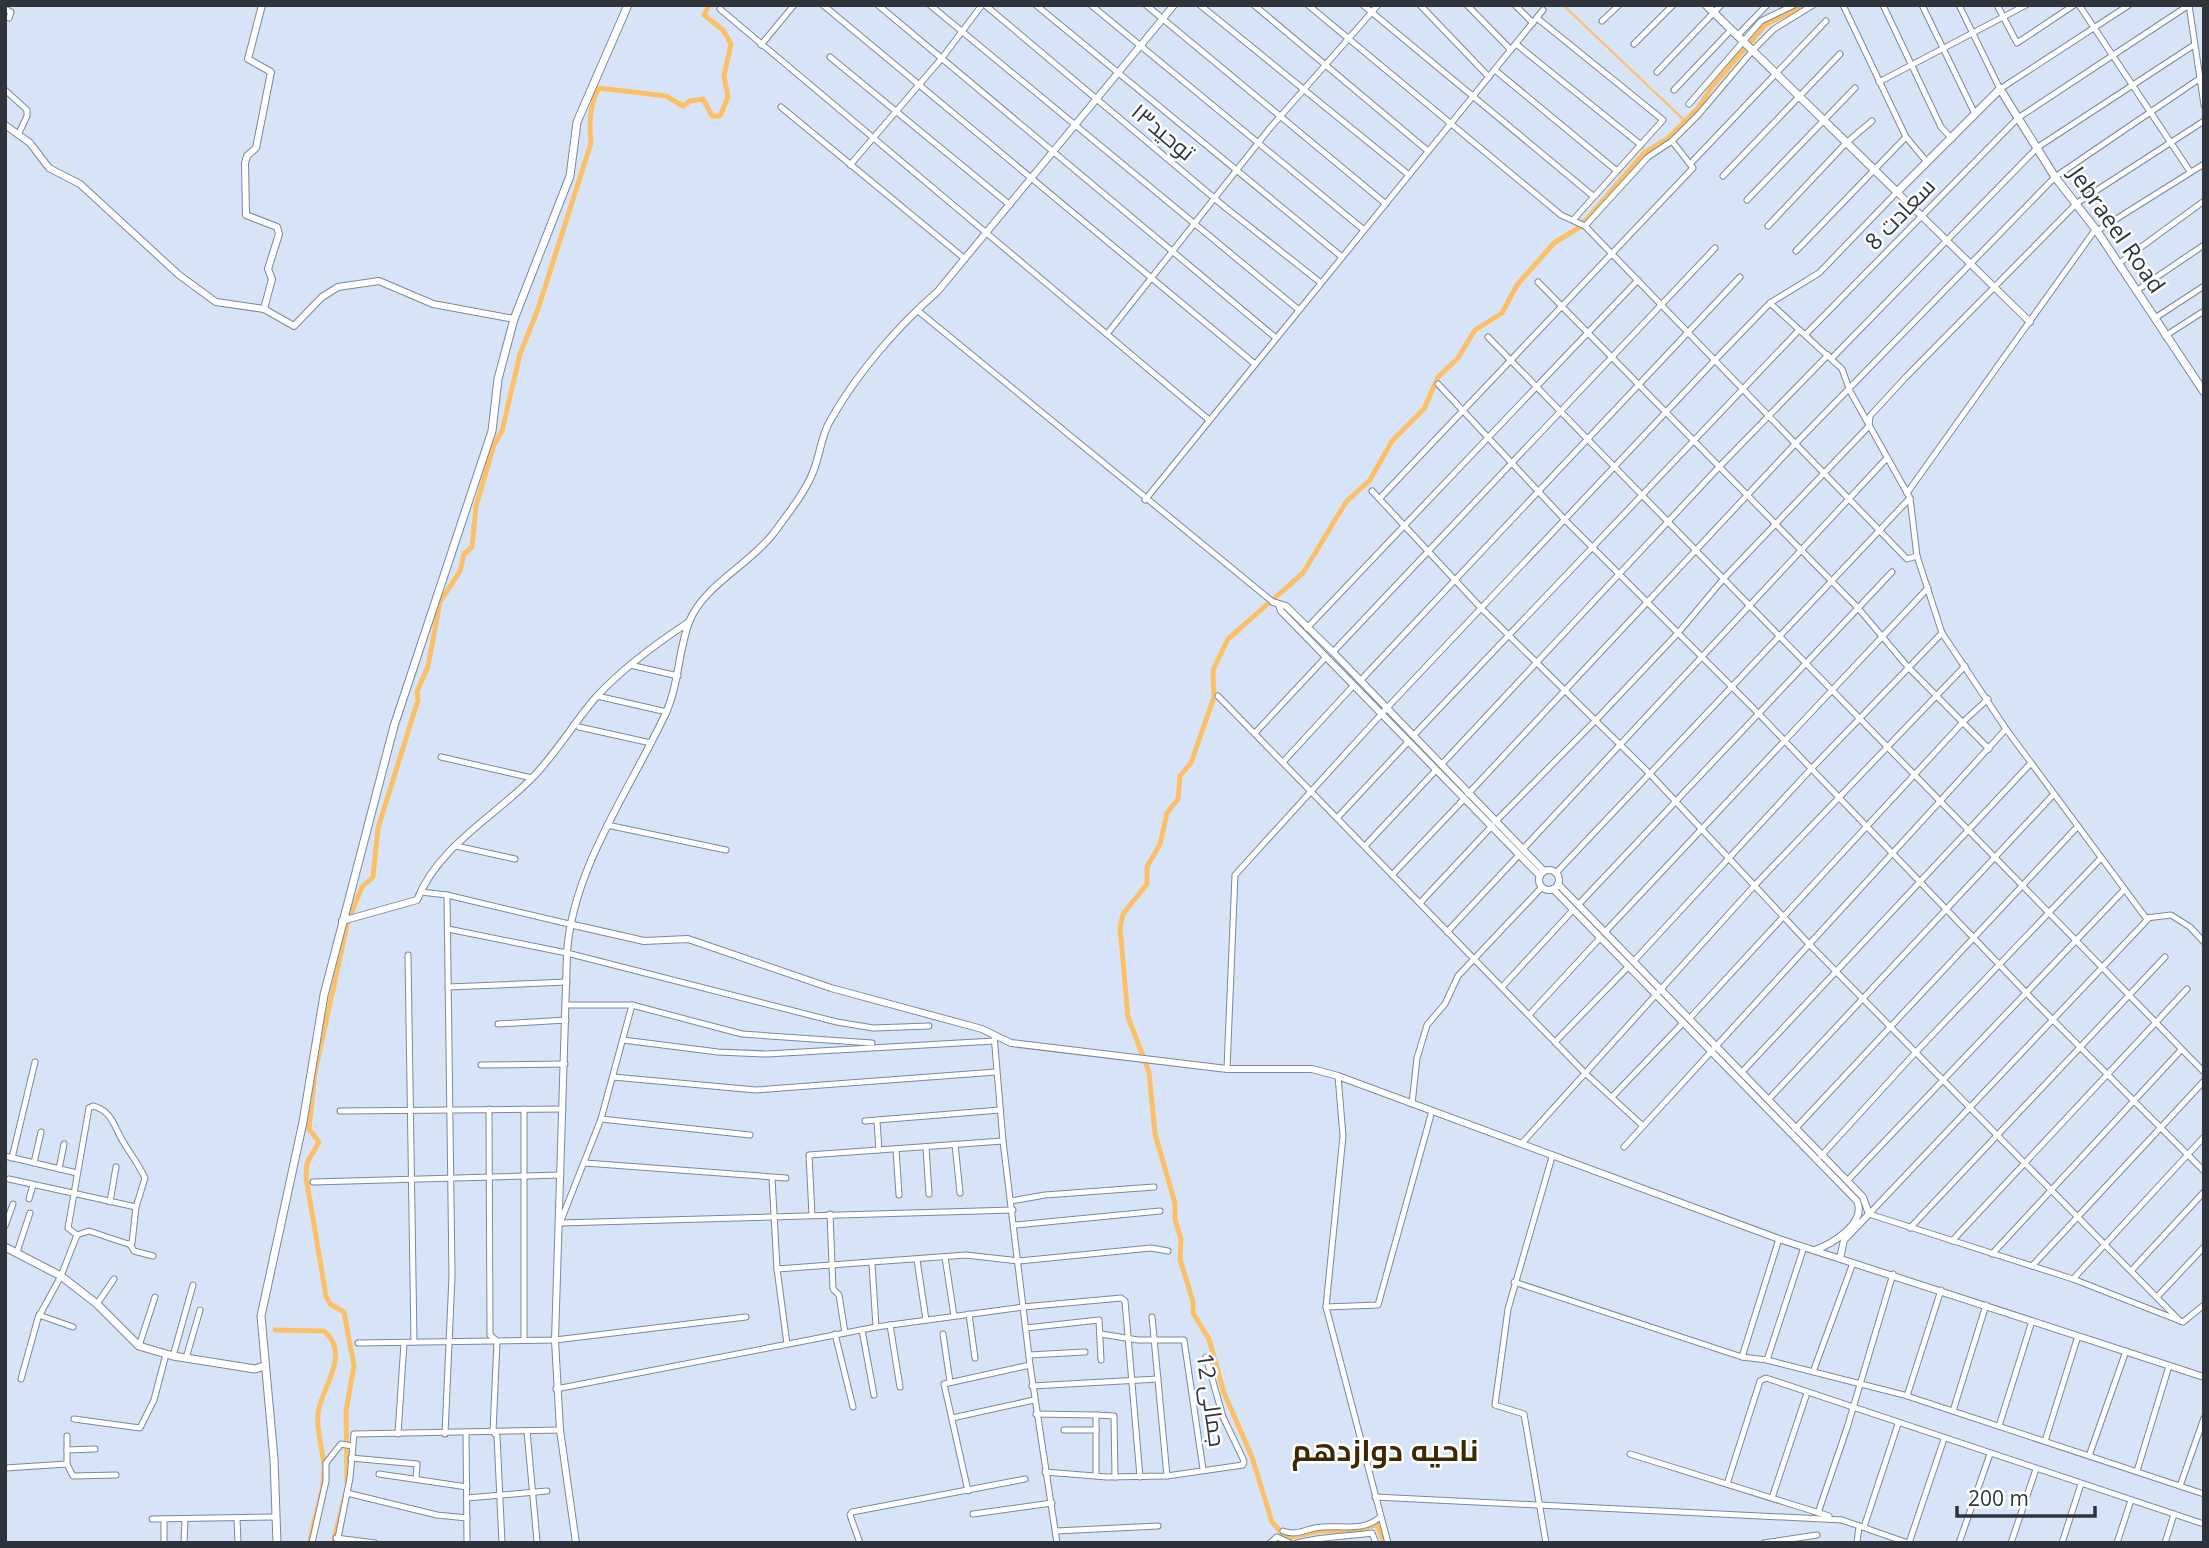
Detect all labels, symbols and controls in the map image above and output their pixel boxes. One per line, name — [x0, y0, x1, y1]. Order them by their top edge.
street label: توحید۱۳ — [1125, 95, 1202, 167]
street label: Jebraeel Road — [2061, 158, 2173, 299]
street label: سعادت 8 — [1857, 170, 1942, 256]
street label: جمالی 12 — [1190, 1351, 1234, 1449]
district label: ناحیه دوازدهم — [1291, 1429, 1479, 1471]
scale bar — [1957, 1474, 2095, 1518]
text: 200 m — [1968, 1484, 2029, 1512]

